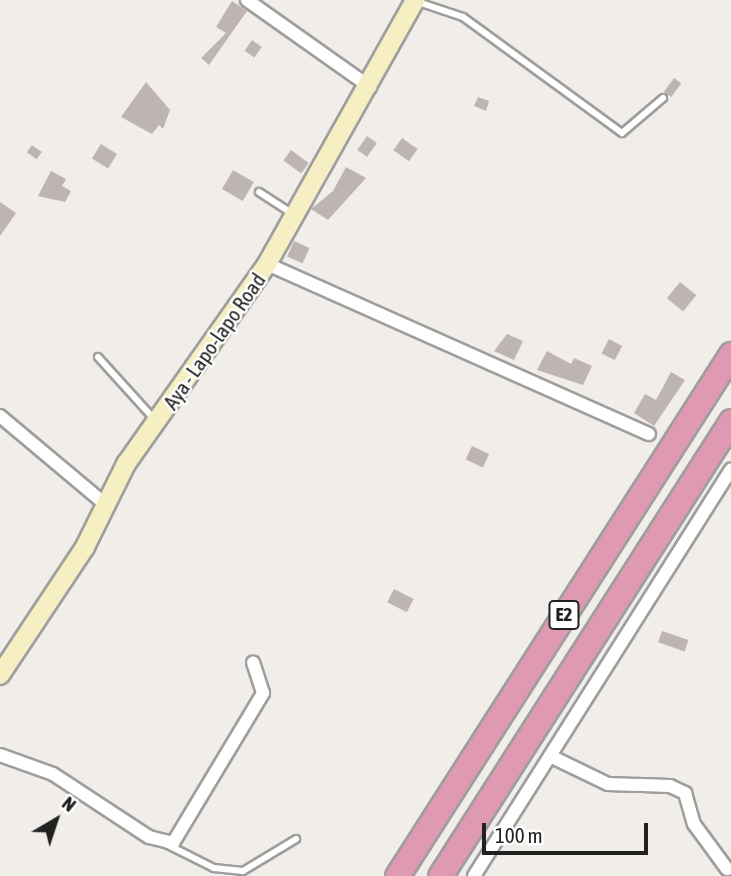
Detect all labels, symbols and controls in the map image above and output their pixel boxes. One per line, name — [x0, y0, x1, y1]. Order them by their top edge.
street label: Aya - Lapo-lapo Road — [158, 268, 270, 414]
road number: E2 — [548, 600, 580, 630]
north arrow — [21, 785, 91, 855]
text: N — [58, 792, 80, 816]
scale bar — [486, 810, 652, 854]
text: 100 m — [495, 823, 543, 847]

